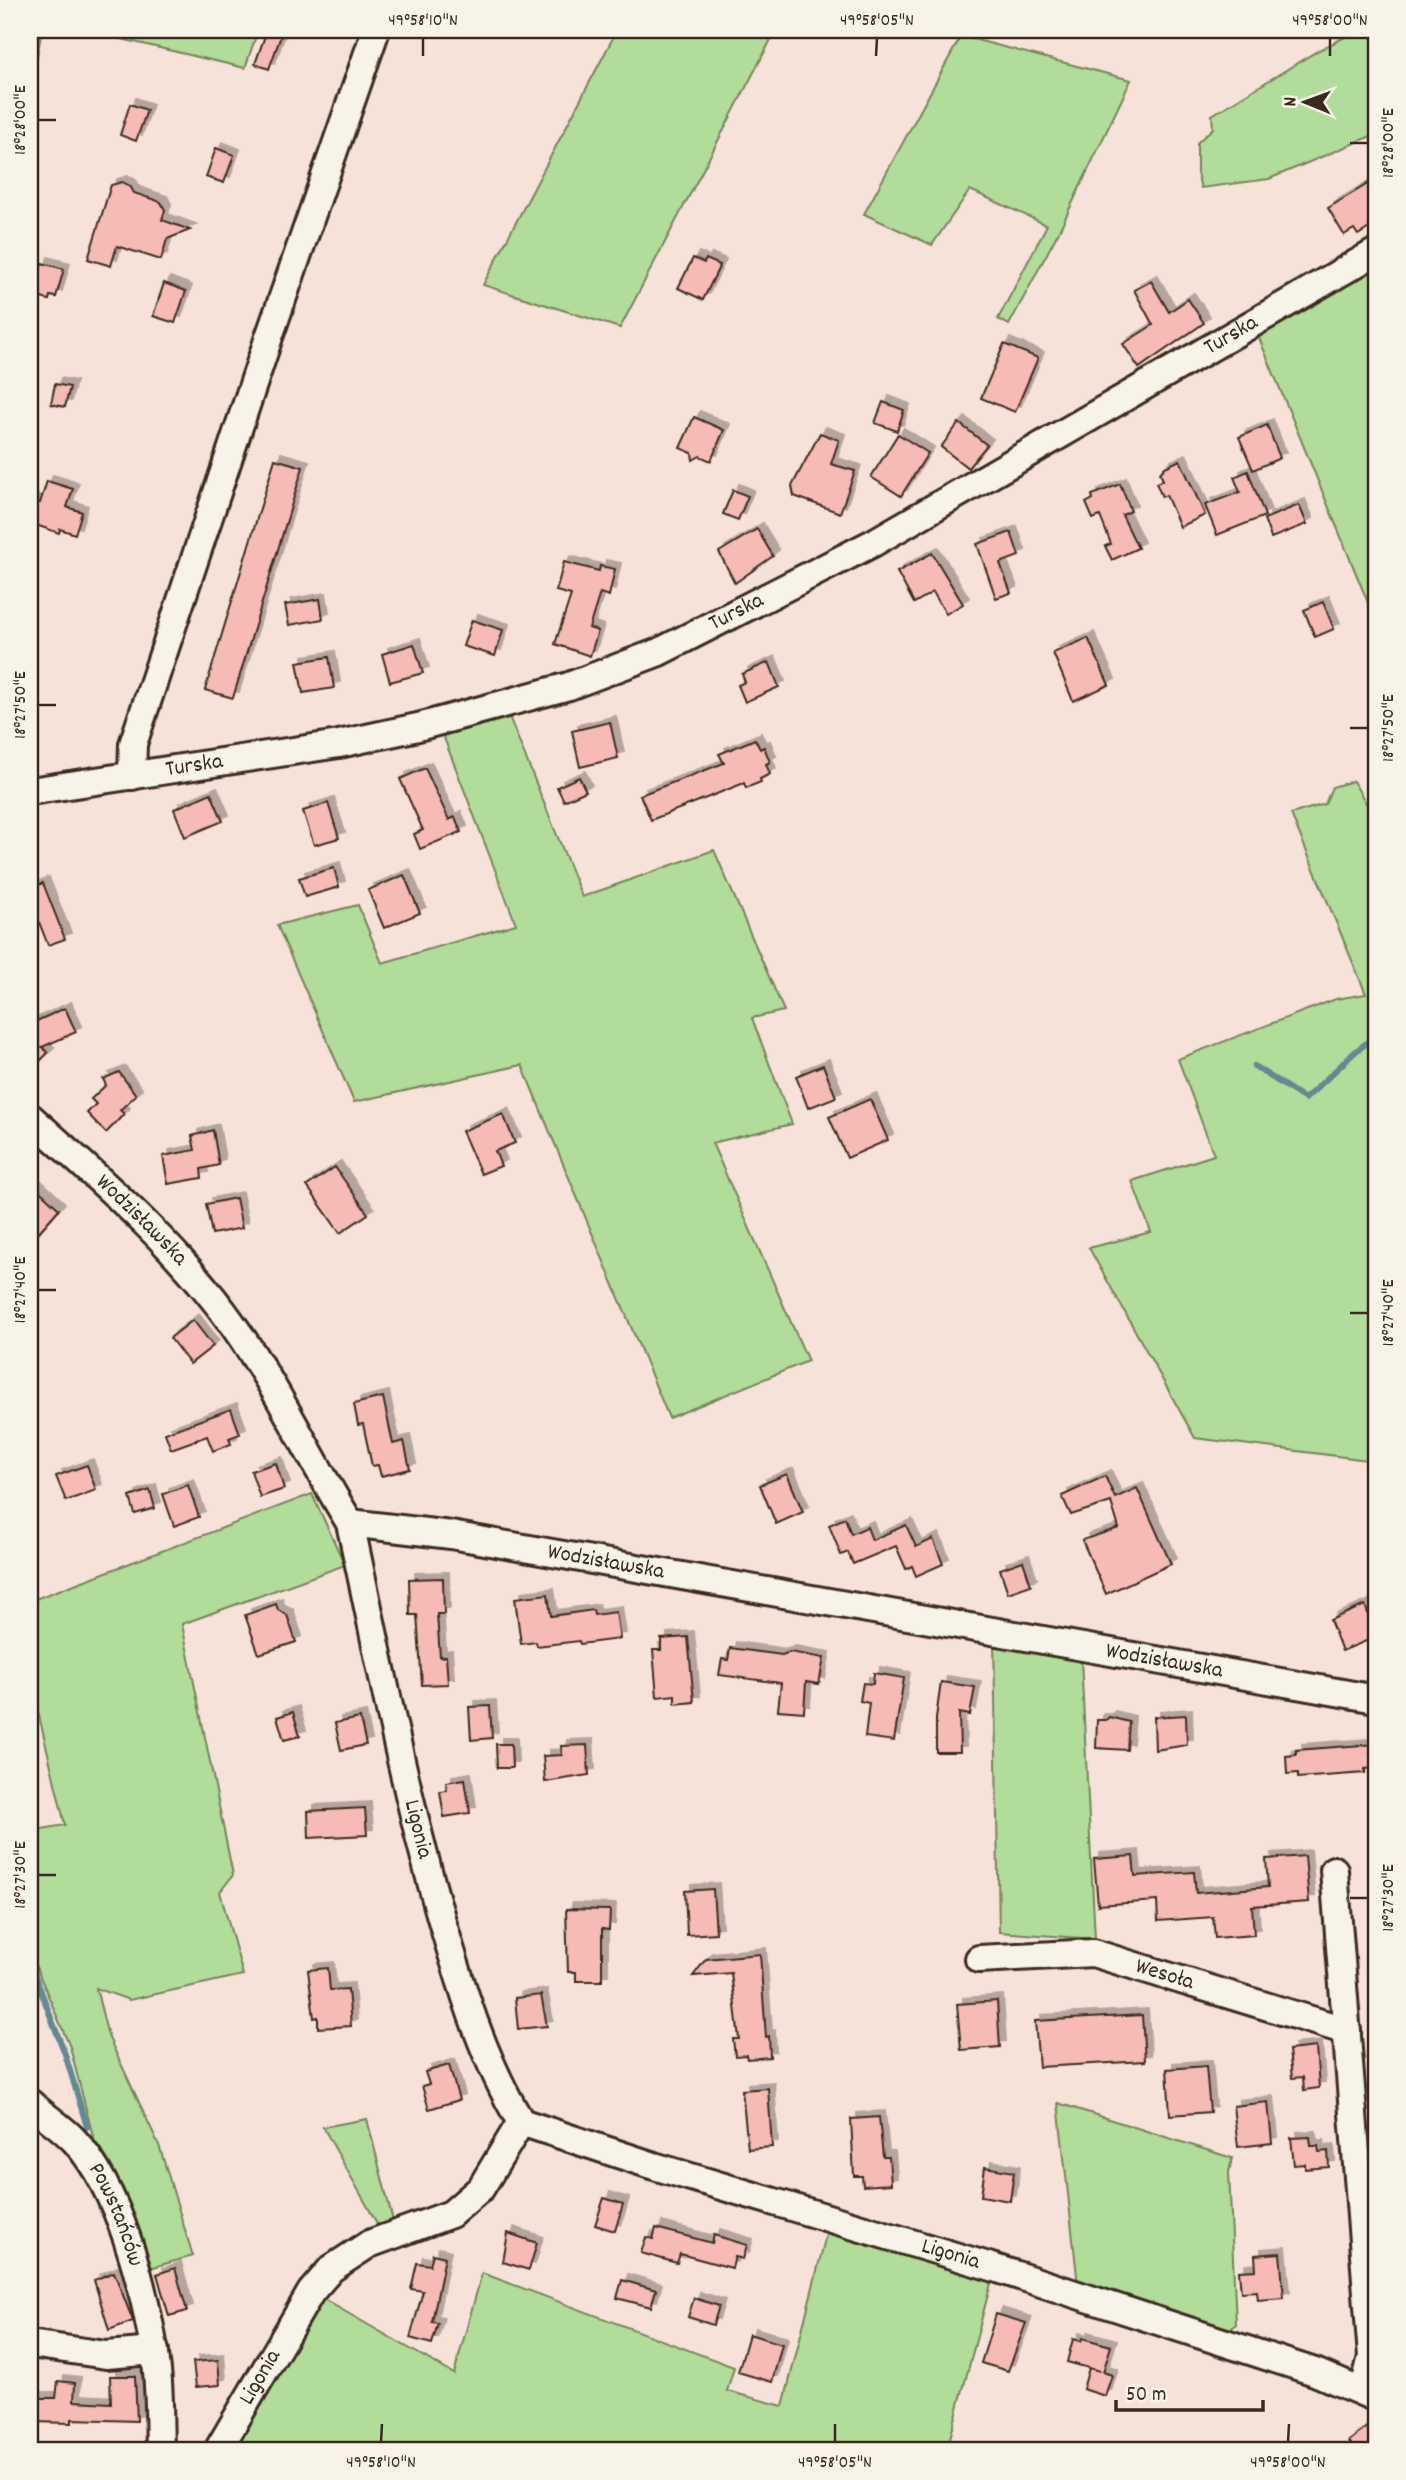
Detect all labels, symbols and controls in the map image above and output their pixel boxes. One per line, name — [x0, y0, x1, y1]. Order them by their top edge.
text: 49°58'10"N — [388, 9, 458, 34]
text: 49°58'05"N — [840, 9, 914, 34]
text: 49°58'00"N — [1292, 9, 1368, 34]
north arrow — [1270, 66, 1340, 136]
text: 18°28'00"E — [9, 85, 34, 155]
text: N — [1278, 97, 1305, 107]
text: 18°28'00"E — [1377, 108, 1402, 178]
street label: Turska — [1198, 306, 1265, 364]
street label: Turska — [703, 584, 771, 640]
text: 18°27'50"E — [9, 671, 34, 739]
text: 18°27'50"E — [1377, 694, 1402, 762]
street label: Turska — [163, 745, 226, 787]
street label: Wodzisławska — [88, 1167, 196, 1275]
text: 18°27'40"E — [9, 1256, 34, 1324]
text: 18°27'40"E — [1377, 1279, 1402, 1347]
street label: Wodzisławska — [545, 1536, 668, 1589]
street label: Wodzisławska — [1103, 1635, 1226, 1688]
street label: Ligonia — [394, 1796, 441, 1863]
text: 18°27'30"E — [9, 1841, 34, 1909]
text: 18°27'30"E — [1377, 1864, 1402, 1932]
street label: Wesoła — [1131, 1950, 1199, 2000]
street label: Powstańców — [79, 2157, 151, 2271]
street label: Ligonia — [917, 2230, 985, 2279]
street label: Ligonia — [231, 2343, 291, 2412]
scale bar — [1116, 2368, 1262, 2412]
text: 50 m — [1126, 2381, 1166, 2411]
text: 49°58'10"N — [346, 2451, 416, 2476]
text: 49°58'05"N — [798, 2451, 872, 2476]
text: 49°58'00"N — [1250, 2451, 1326, 2476]

